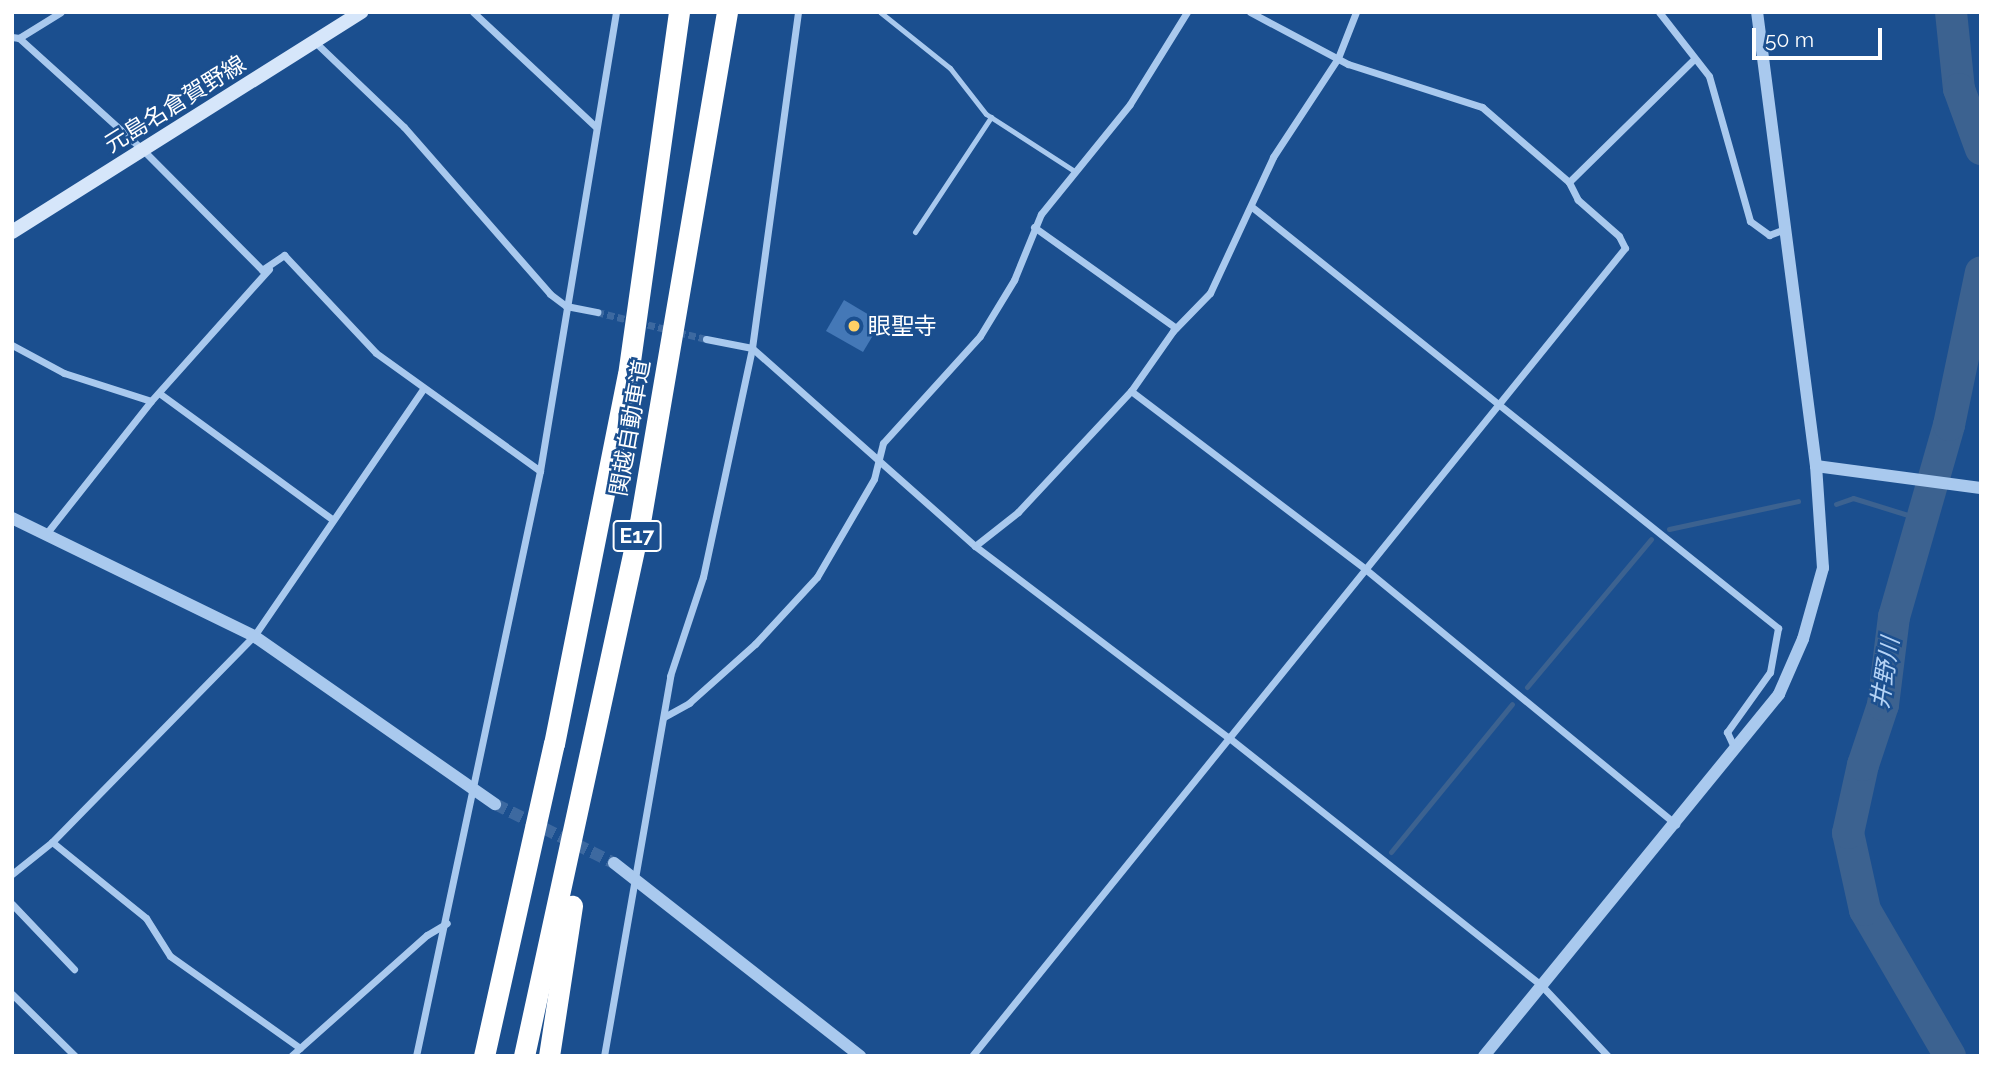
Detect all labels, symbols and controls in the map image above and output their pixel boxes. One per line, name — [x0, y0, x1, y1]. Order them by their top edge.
scale bar — [1755, 14, 1884, 58]
text: 50 m — [1765, 27, 1814, 52]
street label: 元島名倉賀野線 — [99, 50, 251, 158]
place label: 眼聖寺 — [868, 312, 937, 340]
marker: 眼聖寺 — [846, 318, 862, 334]
street label: 関越自動車道 — [604, 358, 656, 498]
road number: E17 — [612, 518, 662, 554]
water label: 井野川 — [1865, 635, 1905, 711]

